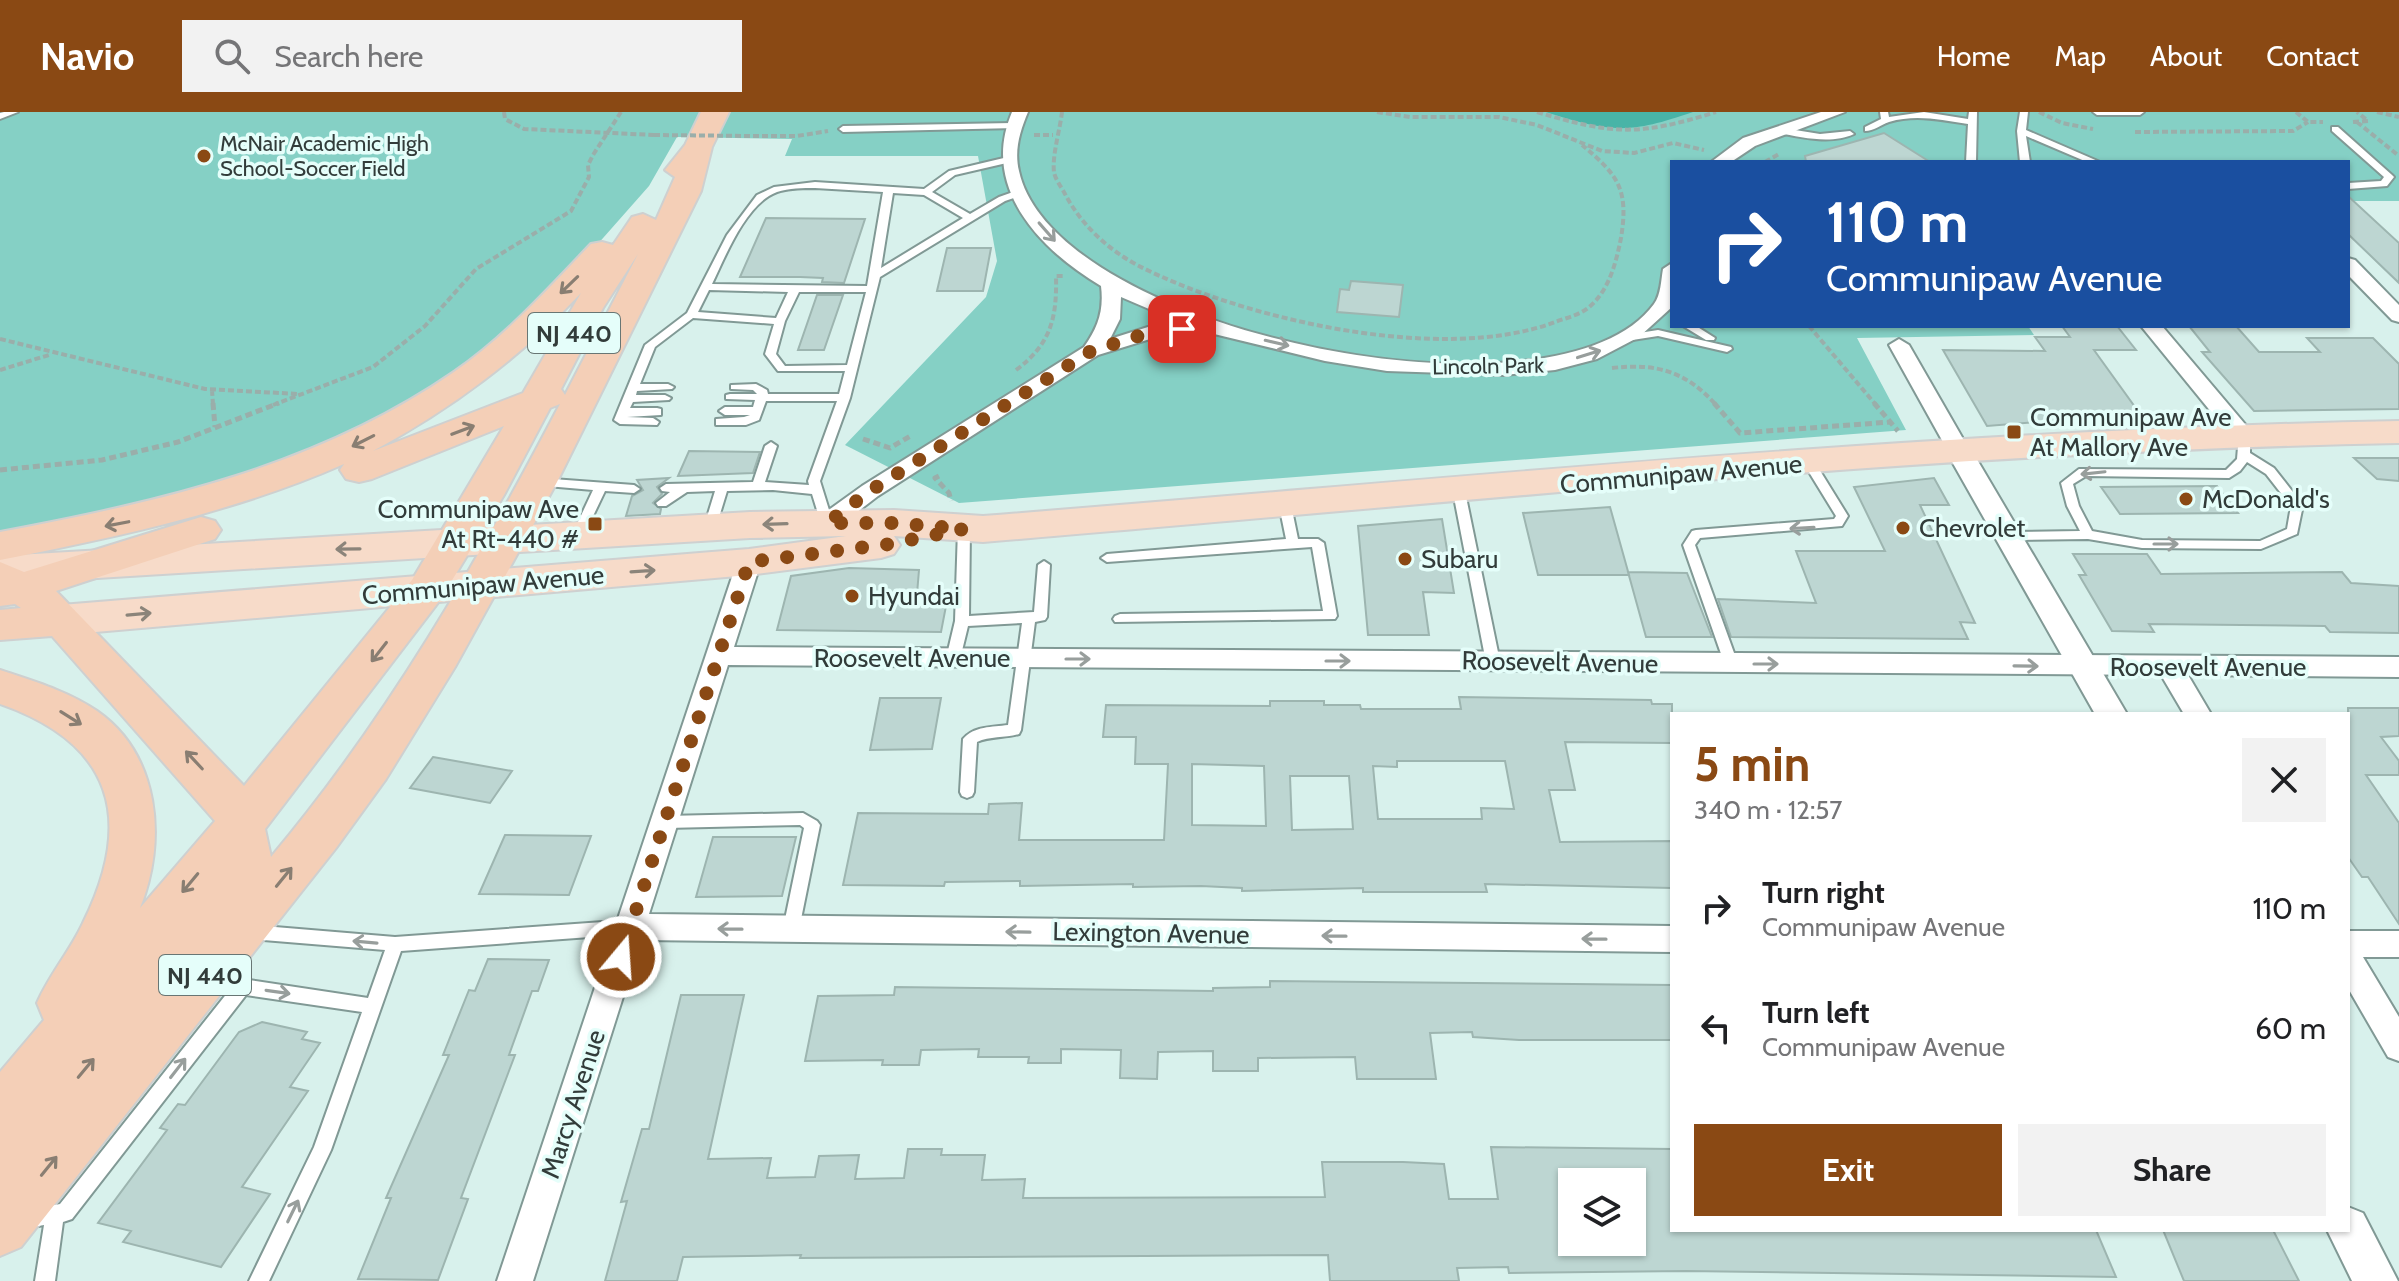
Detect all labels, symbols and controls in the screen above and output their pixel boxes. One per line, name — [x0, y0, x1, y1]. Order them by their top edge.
search box — [182, 20, 742, 92]
text: Navio — [40, 33, 134, 80]
icon: search — [210, 34, 254, 78]
text: Search here — [274, 38, 423, 75]
text: Home — [1937, 39, 2010, 73]
text: Map — [2054, 39, 2106, 73]
text: About — [2150, 39, 2222, 73]
text: Contact — [2266, 39, 2359, 73]
place label: McNair Academic High School-Soccer Field — [220, 130, 429, 182]
marker: McNair Academic High School-Soccer Field — [195, 147, 213, 165]
text: 110 m — [1826, 188, 1968, 256]
icon: right — [1694, 192, 1798, 296]
one-way arrow — [1038, 221, 1056, 241]
text: Communipaw Avenue — [1826, 256, 2162, 300]
one-way arrow — [560, 275, 579, 294]
pin — [1148, 295, 1216, 363]
icon: arrive — [1160, 307, 1204, 351]
road number: NJ 440 — [528, 313, 620, 353]
one-way arrow — [1264, 336, 1290, 351]
one-way arrow — [1576, 346, 1602, 361]
street label: Lincoln Park — [1432, 352, 1544, 380]
place label: Communipaw Ave At Mallory Ave — [2030, 401, 2232, 463]
one-way arrow — [450, 422, 475, 436]
marker: Communipaw Ave At Mallory Ave — [2005, 423, 2023, 441]
one-way arrow — [352, 433, 376, 449]
street label: Communipaw Avenue — [1559, 447, 1803, 501]
one-way arrow — [2080, 466, 2106, 481]
place label: McDonald's — [2202, 483, 2330, 515]
marker: McDonald's — [2177, 490, 2195, 508]
place label: Communipaw Ave At Rt-440 # — [377, 493, 579, 555]
place label: Chevrolet — [1919, 512, 2026, 544]
marker: Communipaw Ave At Rt-440 # — [586, 515, 604, 533]
one-way arrow — [105, 517, 131, 532]
one-way arrow — [762, 517, 789, 532]
marker: Chevrolet — [1894, 519, 1912, 537]
one-way arrow — [1789, 521, 1816, 536]
one-way arrow — [2152, 536, 2179, 552]
one-way arrow — [335, 541, 362, 556]
place label: Subaru — [1421, 543, 1498, 575]
marker: Subaru — [1396, 550, 1414, 568]
street label: Communipaw Avenue — [361, 558, 605, 612]
one-way arrow — [629, 563, 656, 578]
place label: Hyundai — [868, 580, 960, 612]
marker: Hyundai — [843, 587, 861, 605]
one-way arrow — [125, 606, 152, 621]
one-way arrow — [371, 641, 388, 662]
street label: Roosevelt Avenue — [814, 642, 1010, 674]
street label: Roosevelt Avenue — [1461, 644, 1659, 680]
one-way arrow — [1064, 651, 1091, 667]
street label: Roosevelt Avenue — [2110, 651, 2306, 683]
one-way arrow — [1324, 653, 1351, 669]
one-way arrow — [1752, 656, 1779, 672]
one-way arrow — [2012, 658, 2039, 674]
one-way arrow — [60, 709, 82, 726]
text: 5 min — [1694, 735, 1810, 793]
button: close — [2242, 738, 2326, 822]
one-way arrow — [186, 751, 204, 771]
text: 340 m · 12:57 — [1694, 794, 1842, 826]
one-way arrow — [275, 867, 293, 888]
one-way arrow — [181, 872, 199, 893]
text: Turn right — [1762, 874, 1885, 911]
icon: right — [1694, 886, 1738, 930]
text: 110 m — [2252, 890, 2326, 927]
text: Communipaw Avenue — [1762, 911, 2005, 943]
position arrow — [579, 915, 663, 999]
street label: Lexington Avenue — [1052, 915, 1250, 951]
one-way arrow — [717, 921, 744, 936]
one-way arrow — [1005, 924, 1032, 940]
one-way arrow — [1321, 928, 1348, 943]
one-way arrow — [1581, 931, 1608, 946]
one-way arrow — [352, 934, 379, 949]
road number: NJ 440 — [159, 955, 251, 995]
one-way arrow — [265, 985, 290, 1000]
text: Turn left — [1762, 994, 1870, 1031]
icon: left — [1694, 1006, 1738, 1050]
text: 60 m — [2255, 1010, 2326, 1047]
street label: Marcy Avenue — [534, 1026, 612, 1182]
text: Communipaw Avenue — [1762, 1031, 2005, 1063]
one-way arrow — [169, 1058, 187, 1079]
one-way arrow — [77, 1059, 95, 1079]
button: Exit — [1694, 1124, 2002, 1216]
button: Share — [2018, 1124, 2326, 1216]
one-way arrow — [40, 1156, 58, 1176]
map controls — [1558, 1168, 1646, 1256]
button: layers — [1558, 1168, 1646, 1256]
one-way arrow — [286, 1199, 301, 1223]

